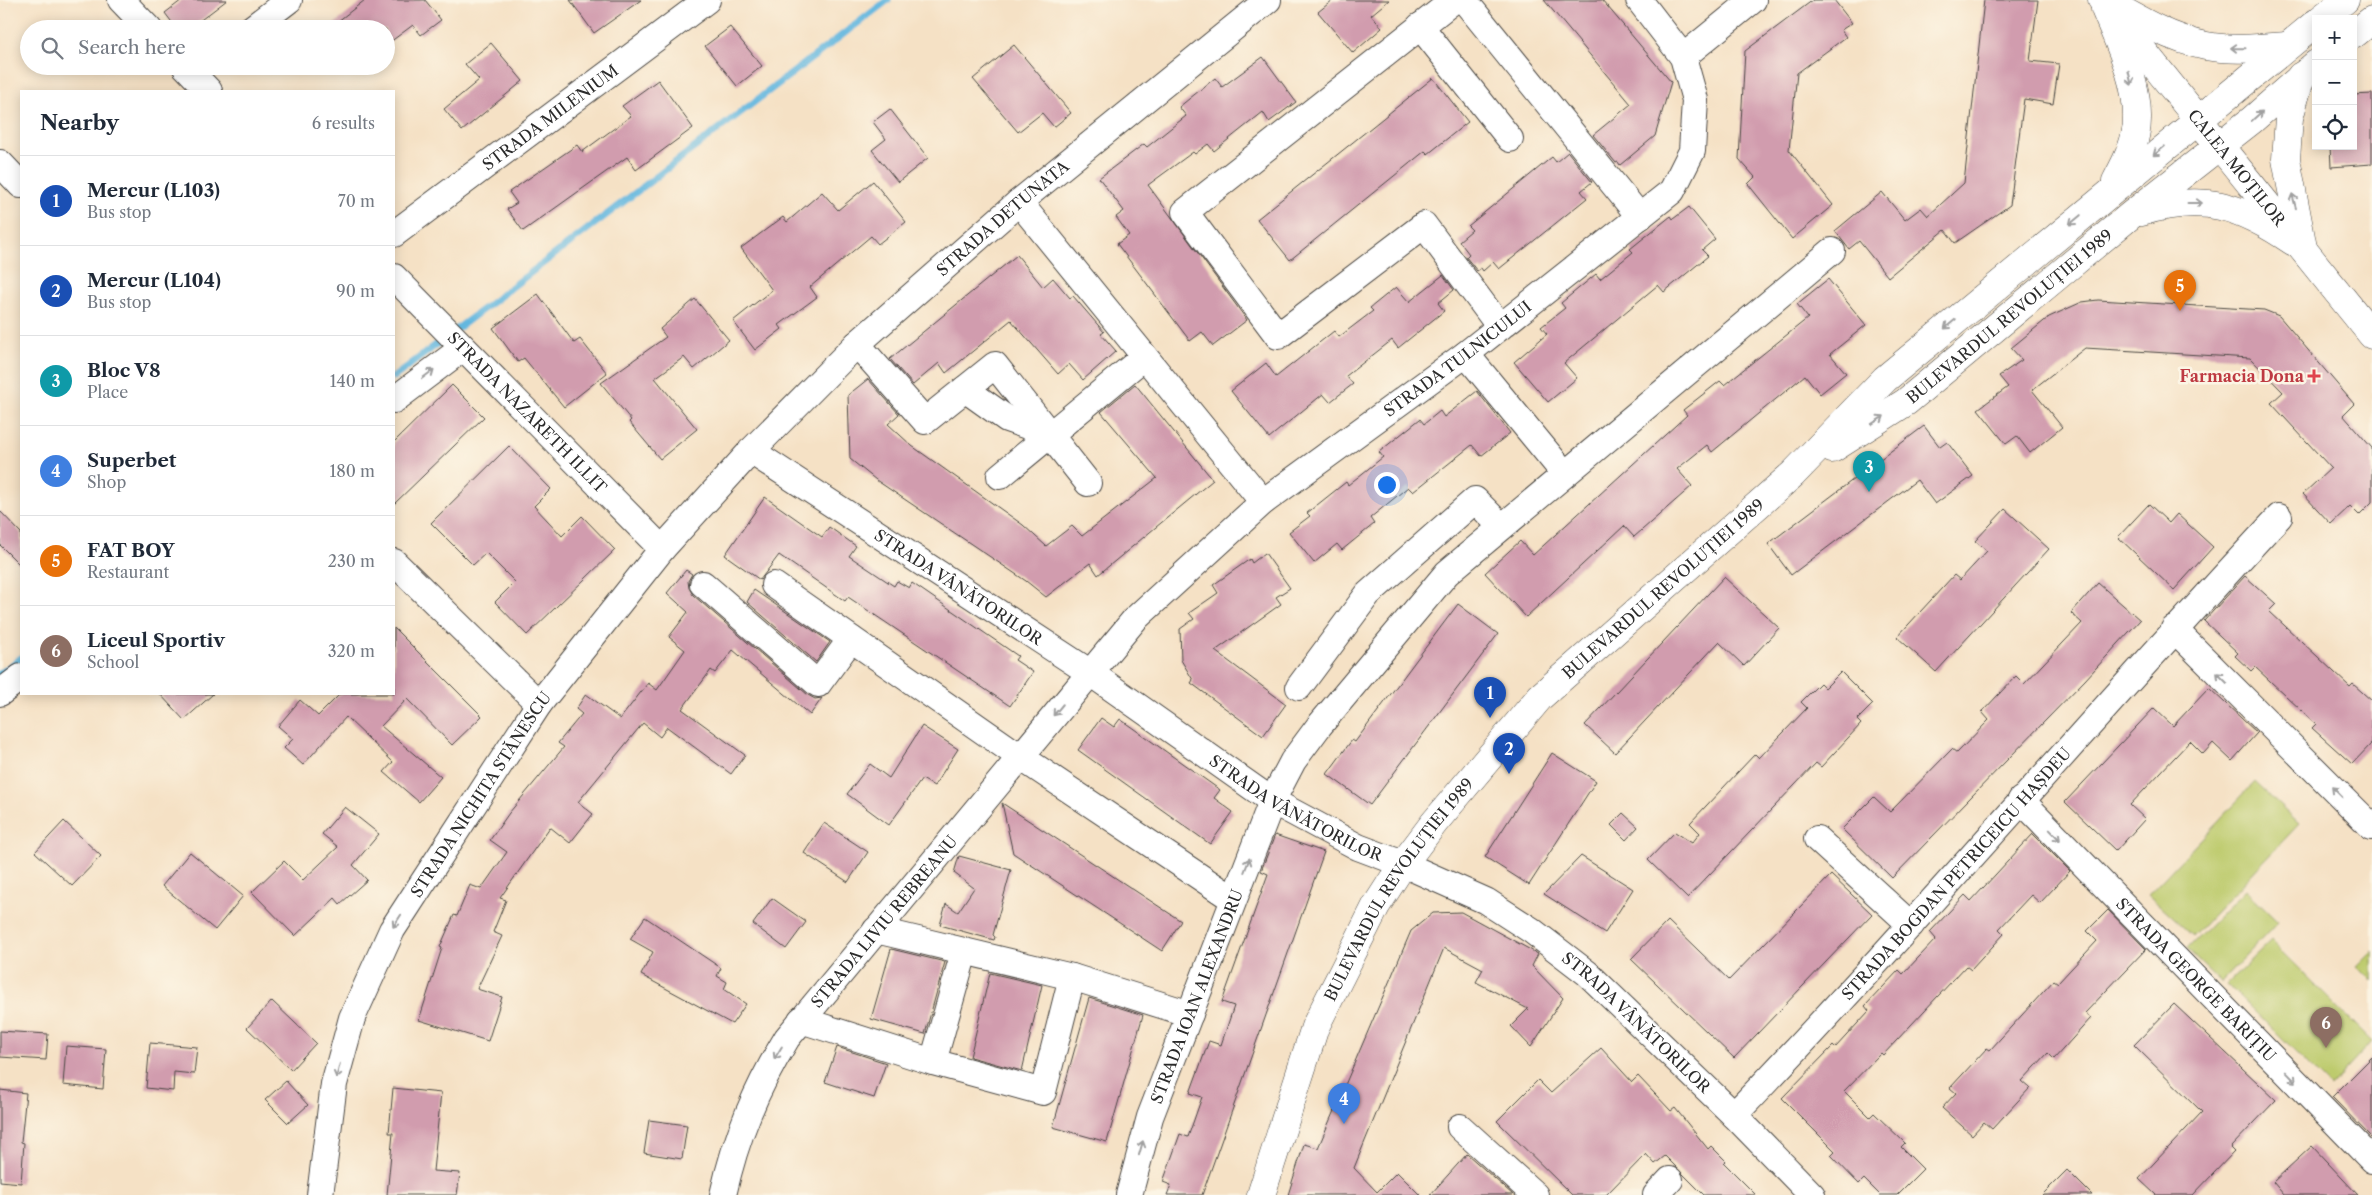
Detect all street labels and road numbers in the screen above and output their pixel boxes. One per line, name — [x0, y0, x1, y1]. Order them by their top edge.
street label: STRADA MILENIUM — [478, 60, 622, 175]
street label: CALEA MOȚILOR — [2184, 105, 2291, 231]
street label: STRADA DETUNATA — [932, 155, 1074, 280]
street label: BULEVARDUL REVOLUȚIEI 1989 — [1902, 225, 2117, 408]
street label: STRADA TULNICULUI — [1380, 296, 1535, 421]
street label: STRADA NAZARETH ILLIT — [444, 327, 611, 497]
street label: BULEVARDUL REVOLUȚIEI 1989 — [1558, 494, 1768, 683]
street label: STRADA VÂNĂTORILOR — [871, 525, 1047, 650]
street label: STRADA NICHITA STĂNESCU — [406, 687, 555, 901]
street label: STRADA BOGDAN PETRICEICU HAȘDEU — [1837, 743, 2075, 1004]
street label: STRADA VÂNĂTORILOR — [1206, 750, 1386, 866]
street label: BULEVARDUL REVOLUȚIEI 1989 — [1320, 774, 1478, 1004]
street label: STRADA LIVIU REBREANU — [807, 831, 961, 1012]
street label: STRADA IOAN ALEXANDRU — [1146, 886, 1247, 1106]
street label: STRADA GEORGE BARIȚIU — [2112, 894, 2280, 1066]
street label: STRADA VÂNĂTORILOR — [1558, 948, 1716, 1098]

